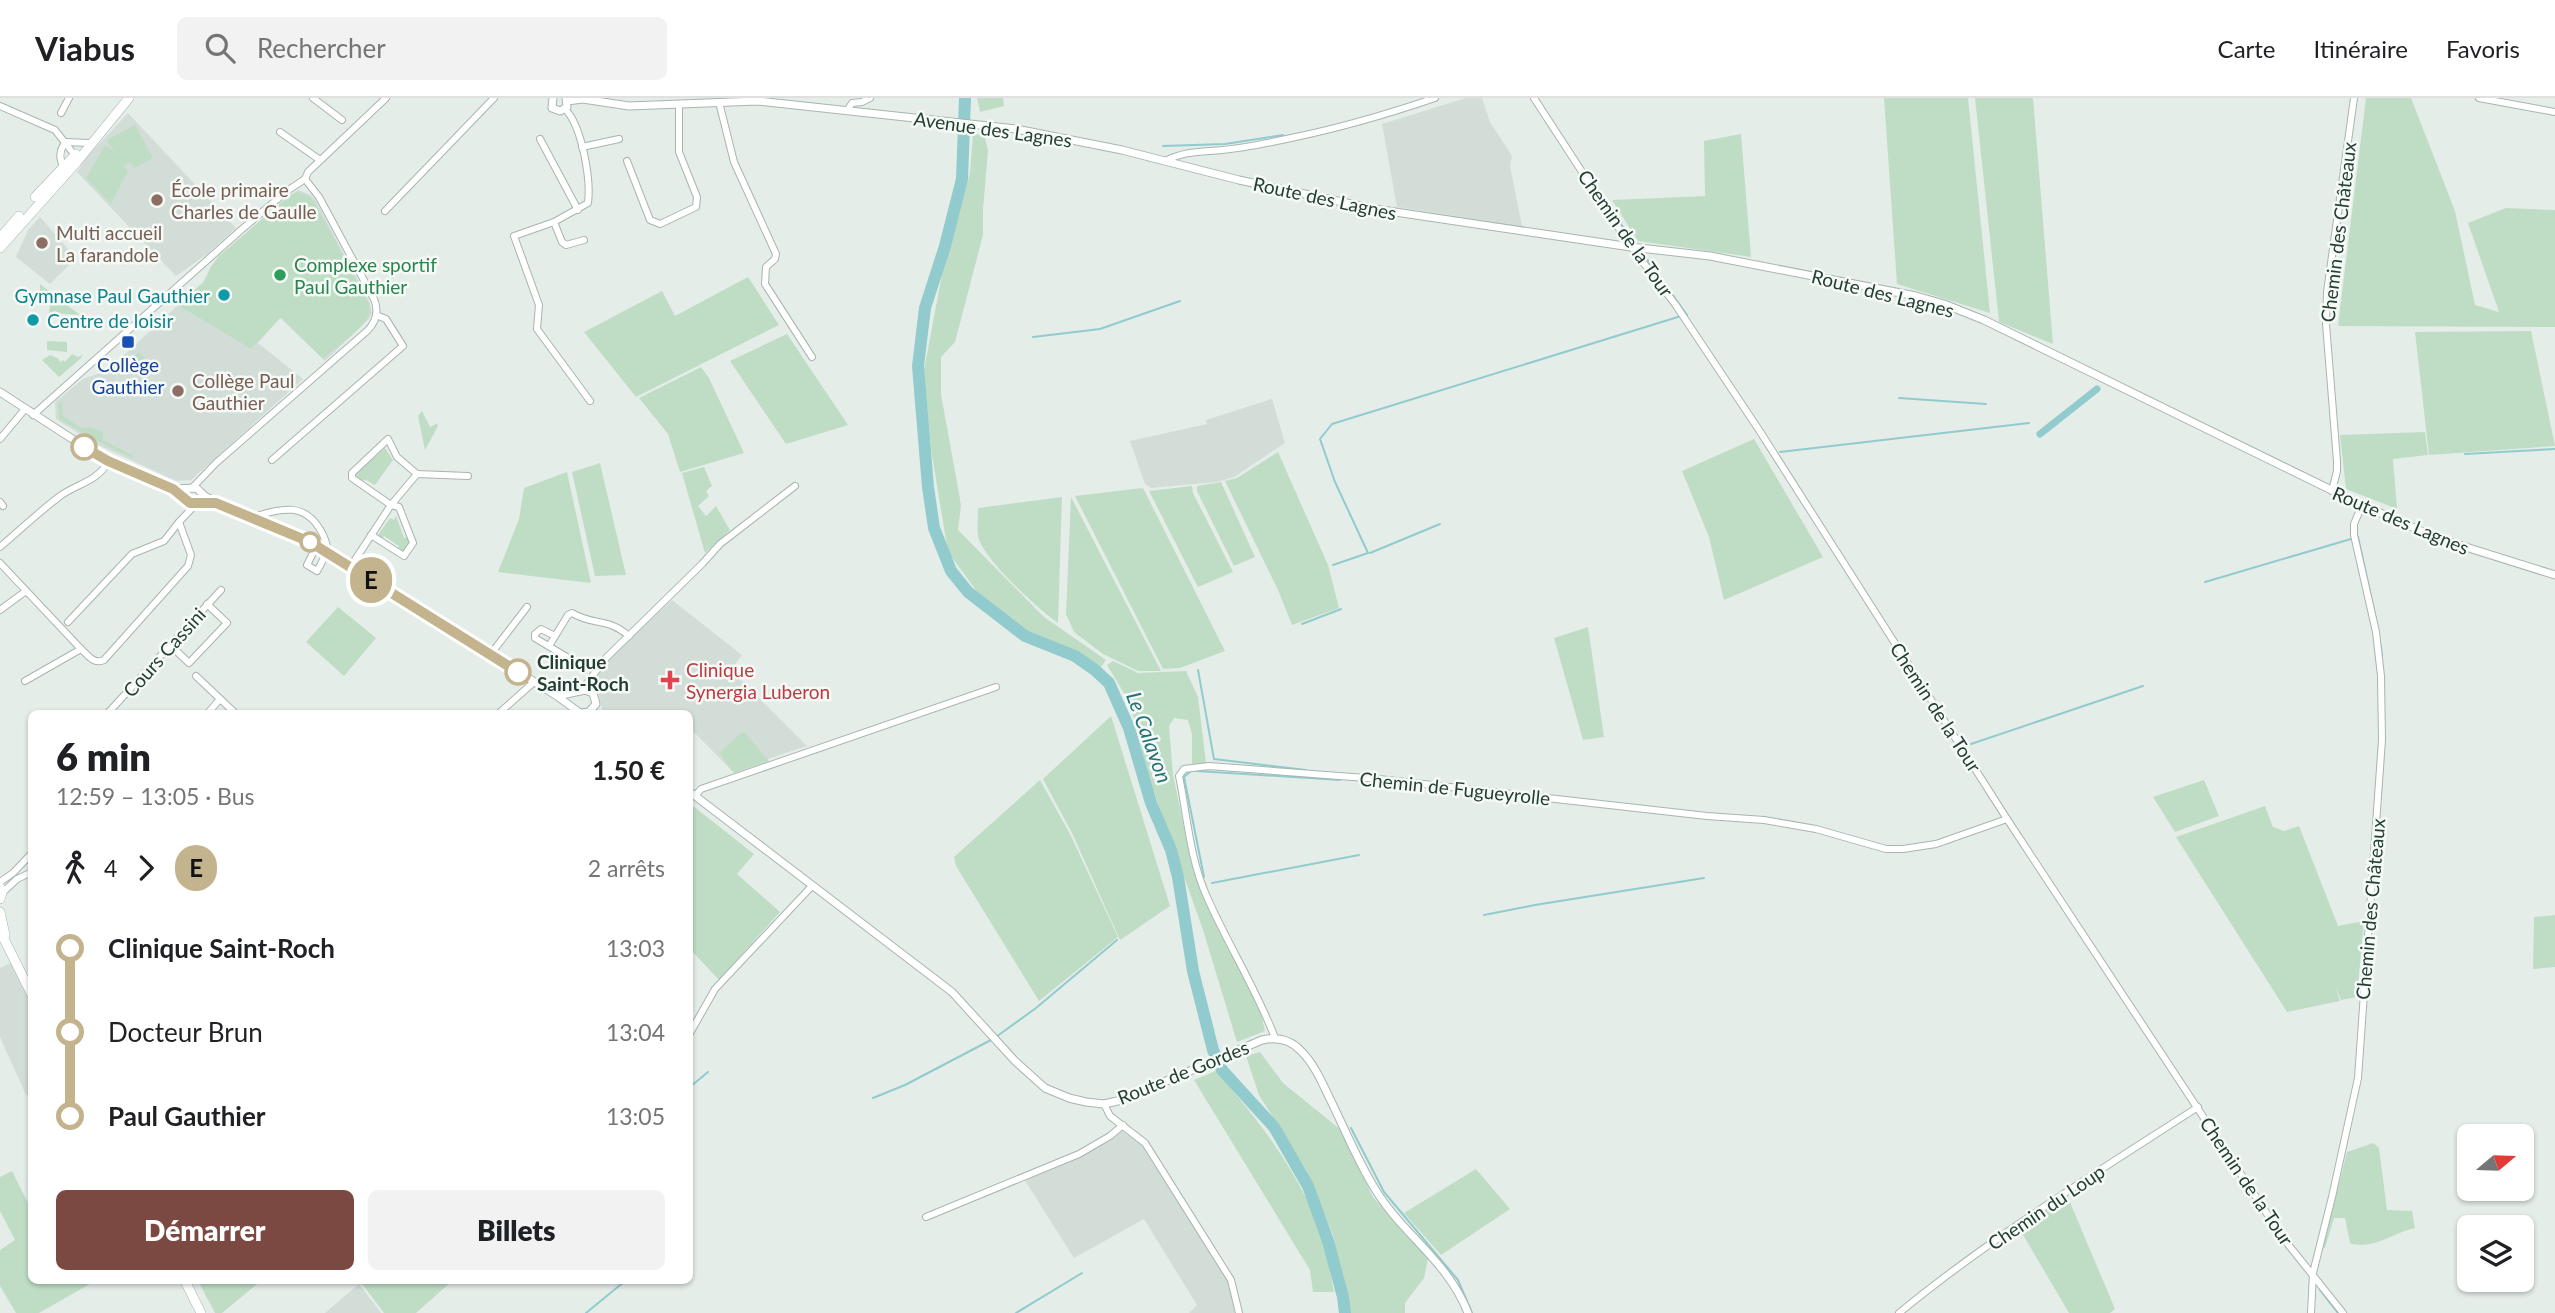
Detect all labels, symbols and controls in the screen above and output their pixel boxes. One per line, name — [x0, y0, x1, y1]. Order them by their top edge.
search box — [177, 17, 667, 80]
text: Viabus — [35, 28, 135, 68]
icon: search — [201, 29, 239, 67]
text: Rechercher — [257, 32, 386, 64]
text: Carte — [2218, 34, 2276, 63]
text: Itinéraire — [2314, 34, 2408, 63]
text: Favoris — [2446, 34, 2520, 63]
street label: Avenue des Lagnes — [912, 107, 1074, 151]
street label: Chemin des Châteaux — [2316, 140, 2361, 324]
street label: Chemin de la Tour — [1574, 165, 1678, 301]
street label: Route des Lagnes — [1251, 172, 1399, 224]
place label: École primaire Charles de Gaulle — [171, 178, 317, 223]
marker: École primaire Charles de Gaulle — [149, 192, 165, 208]
place label: Multi accueil La farandole — [56, 221, 162, 266]
marker: Multi accueil La farandole — [34, 235, 50, 251]
place label: Complexe sportif Paul Gauthier — [294, 253, 437, 298]
street label: Route des Lagnes — [1809, 264, 1957, 322]
marker: Complexe sportif Paul Gauthier — [272, 267, 288, 283]
place label: Gymnase Paul Gauthier — [15, 284, 210, 307]
marker: Gymnase Paul Gauthier — [216, 287, 232, 303]
place label: Centre de loisir — [47, 309, 173, 332]
marker: Centre de loisir — [25, 312, 41, 328]
marker: Collège Gauthier — [120, 334, 136, 350]
place label: Collège Gauthier — [92, 353, 164, 398]
place label: Collège Paul Gauthier — [192, 369, 295, 414]
marker: Collège Paul Gauthier — [170, 383, 186, 399]
unlabelled marker — [71, 434, 97, 460]
street label: Route des Lagnes — [2329, 481, 2473, 559]
unlabelled marker — [300, 532, 320, 552]
line badge: E — [348, 557, 394, 603]
text: E — [364, 565, 378, 594]
street label: Cours Cassini — [118, 603, 210, 701]
street label: Chemin de la Tour — [1886, 638, 1987, 776]
place label: Clinique Saint-Roch — [537, 650, 629, 695]
place label: Clinique Synergia Luberon — [686, 658, 830, 703]
marker: Clinique Saint-Roch — [505, 659, 531, 685]
marker: Clinique Synergia Luberon — [660, 670, 680, 690]
water label: Le Calavon — [1122, 688, 1178, 786]
text: 6 min — [56, 733, 151, 779]
text: 1.50 € — [592, 754, 665, 786]
street label: Chemin de Fugueyrolle — [1359, 767, 1551, 809]
text: 12:59 – 13:05 · Bus — [56, 782, 255, 810]
street label: Chemin des Châteaux — [2351, 817, 2389, 1000]
icon: walk — [56, 849, 94, 887]
icon: forward — [127, 849, 165, 887]
text: E — [189, 853, 203, 882]
text: 4 — [104, 854, 117, 882]
text: 2 arrêts — [588, 854, 665, 882]
text: Clinique Saint-Roch — [108, 932, 335, 964]
text: 13:03 — [606, 934, 665, 962]
text: Docteur Brun — [108, 1016, 263, 1048]
text: 13:04 — [606, 1018, 665, 1046]
street label: Route de Gordes — [1114, 1035, 1252, 1109]
text: Paul Gauthier — [108, 1100, 266, 1132]
text: 13:05 — [606, 1102, 665, 1130]
street label: Chemin de la Tour — [2196, 1112, 2298, 1250]
north arrow — [2457, 1124, 2534, 1200]
map controls — [2457, 1124, 2534, 1292]
street label: Chemin du Loup — [1983, 1159, 2109, 1255]
button: Démarrer — [56, 1190, 354, 1270]
button: Billets — [368, 1190, 665, 1270]
button: layers — [2457, 1215, 2534, 1292]

